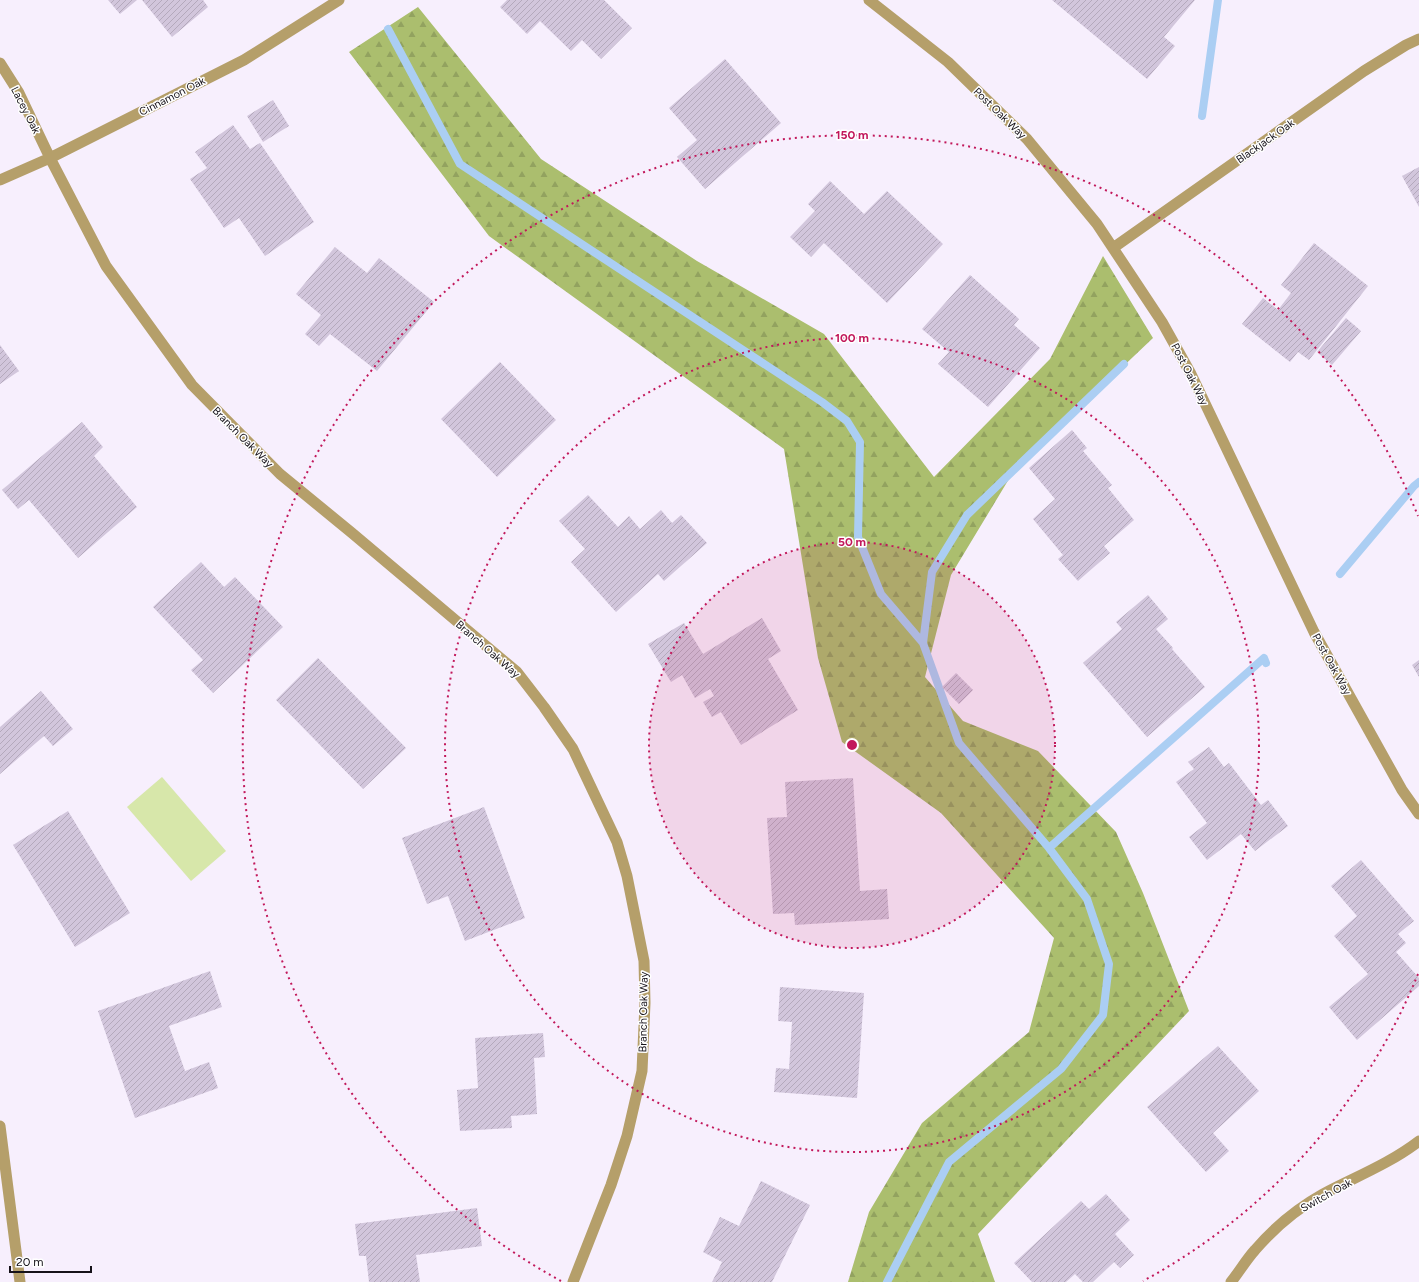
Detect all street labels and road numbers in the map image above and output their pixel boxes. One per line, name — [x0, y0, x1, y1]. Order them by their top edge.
street label: Cinnamon Oak — [137, 74, 208, 119]
street label: Lacey Oak — [8, 84, 43, 137]
street label: Post Oak Way — [971, 85, 1029, 142]
street label: Blackjack Oak — [1234, 116, 1297, 166]
street label: Post Oak Way — [1168, 341, 1211, 408]
street label: Branch Oak Way — [210, 404, 276, 471]
street label: Branch Oak Way — [453, 618, 523, 681]
street label: Post Oak Way — [1309, 631, 1354, 697]
street label: Branch Oak Way — [636, 971, 651, 1052]
street label: Switch Oak — [1298, 1176, 1355, 1215]

